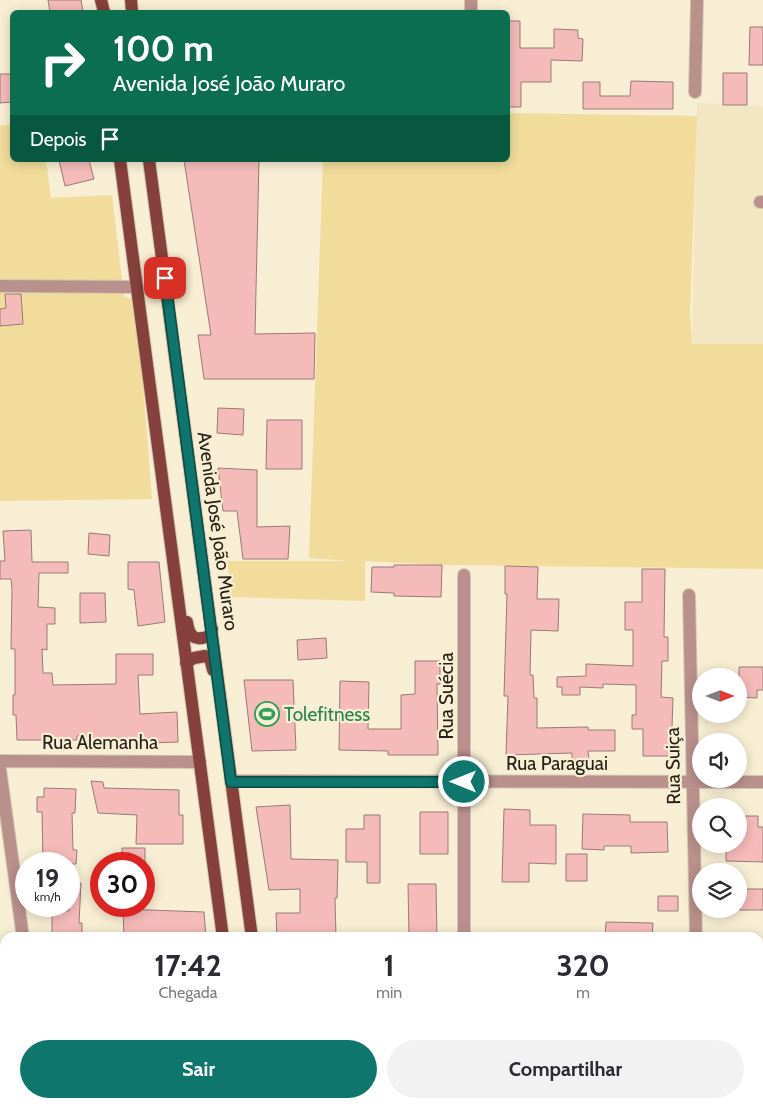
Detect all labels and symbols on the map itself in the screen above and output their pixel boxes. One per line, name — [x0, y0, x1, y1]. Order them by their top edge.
pin — [144, 257, 186, 299]
street label: Avenida José João Muraro — [193, 430, 243, 632]
street label: Rua Suécia — [435, 652, 458, 740]
north arrow — [692, 668, 748, 722]
sports icon: Tolefitness — [254, 701, 280, 727]
place label: Tolefitness — [284, 703, 370, 726]
street label: Rua Suiça — [661, 727, 685, 805]
street label: Rua Alemanha — [42, 731, 158, 754]
street label: Rua Paraguai — [506, 752, 608, 775]
position arrow — [437, 755, 489, 807]
speed limit sign: 30 — [90, 852, 155, 917]

